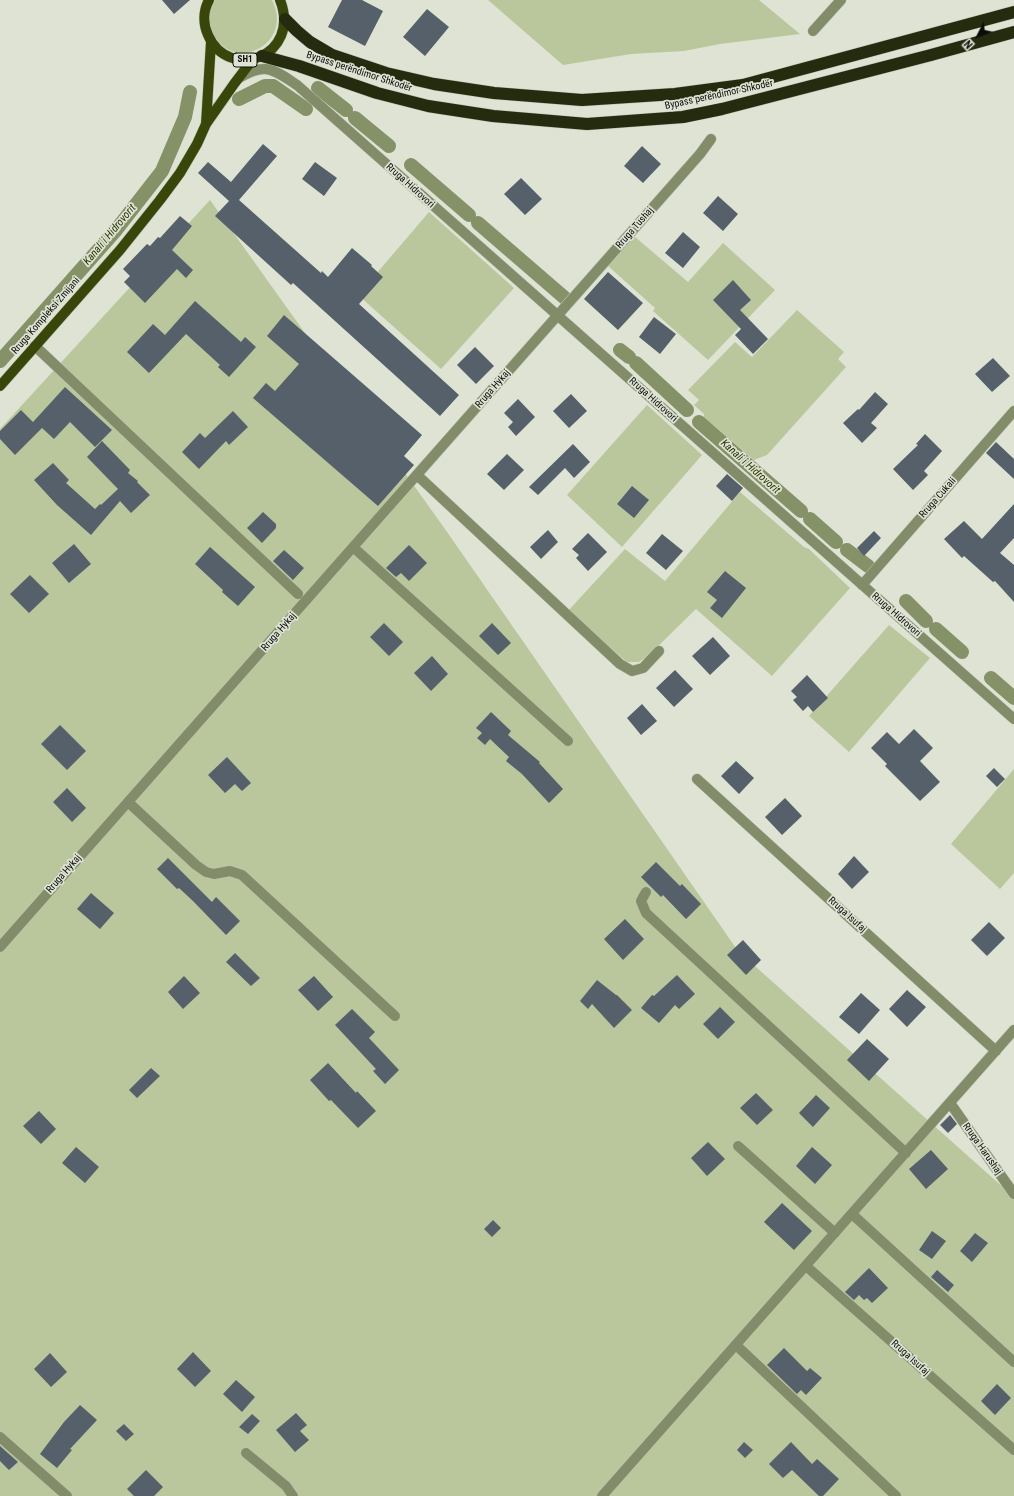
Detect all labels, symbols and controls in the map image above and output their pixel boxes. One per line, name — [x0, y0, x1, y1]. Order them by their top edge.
north arrow — [958, 16, 998, 56]
text: N — [962, 38, 976, 51]
street label: Bypass perëndimor Shkodër — [305, 49, 413, 95]
road number: SH1 — [233, 53, 257, 67]
street label: Bypass perëndimor Shkodër — [664, 78, 774, 112]
street label: Rruga Hidrovori — [383, 161, 437, 211]
water label: Kanali i Hidrovorit — [81, 202, 139, 268]
street label: Rruga Tushaj — [614, 205, 656, 251]
street label: Rruga Kompleksi Zmijani — [9, 275, 83, 357]
street label: Rruga Hykaj — [473, 367, 513, 411]
street label: Rruga Hidrovori — [626, 375, 680, 425]
water label: Kanali i Hidrovorit — [718, 437, 782, 497]
street label: Rruga Cukali — [917, 475, 959, 521]
street label: Rruga Hidrovori — [869, 590, 923, 640]
street label: Rruga Hykaj — [259, 610, 299, 654]
street label: Rruga Hykaj — [44, 852, 84, 896]
street label: Rruga Isufaj — [825, 895, 869, 935]
street label: Rruga Harushaj — [960, 1121, 1004, 1177]
street label: Rruga Isufaj — [888, 1338, 932, 1378]

